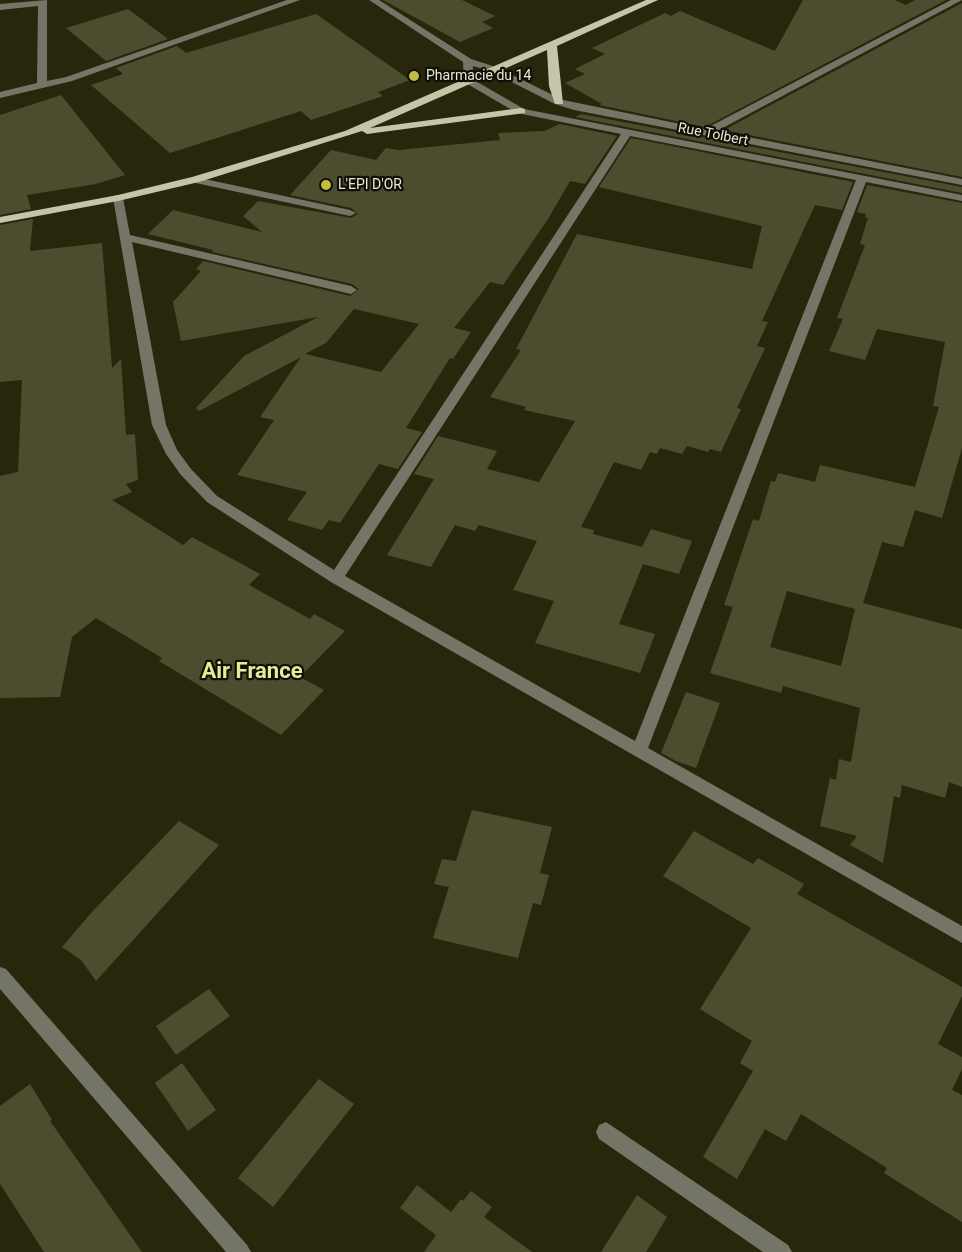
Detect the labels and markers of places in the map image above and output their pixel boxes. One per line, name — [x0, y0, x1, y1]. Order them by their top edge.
place label: Pharmacie du 14 — [426, 68, 531, 84]
marker: Pharmacie du 14 — [407, 69, 421, 83]
place label: L'EPI D'OR — [338, 177, 402, 193]
marker: L'EPI D'OR — [319, 178, 333, 192]

